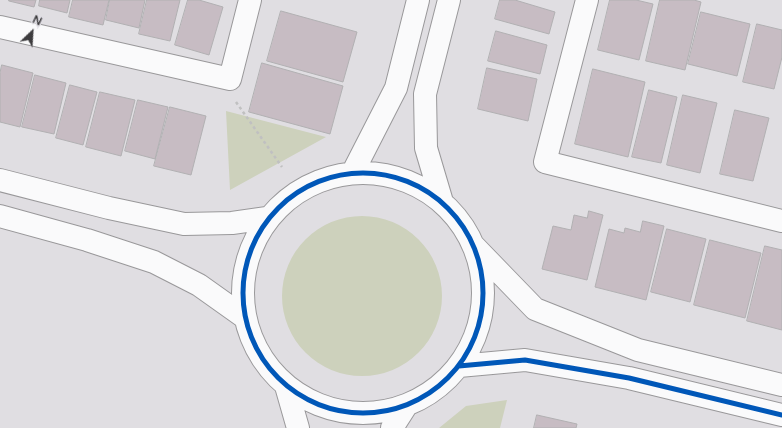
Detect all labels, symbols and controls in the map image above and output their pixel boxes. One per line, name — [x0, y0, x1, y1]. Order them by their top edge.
north arrow — [12, 12, 52, 52]
text: N — [31, 13, 44, 28]

